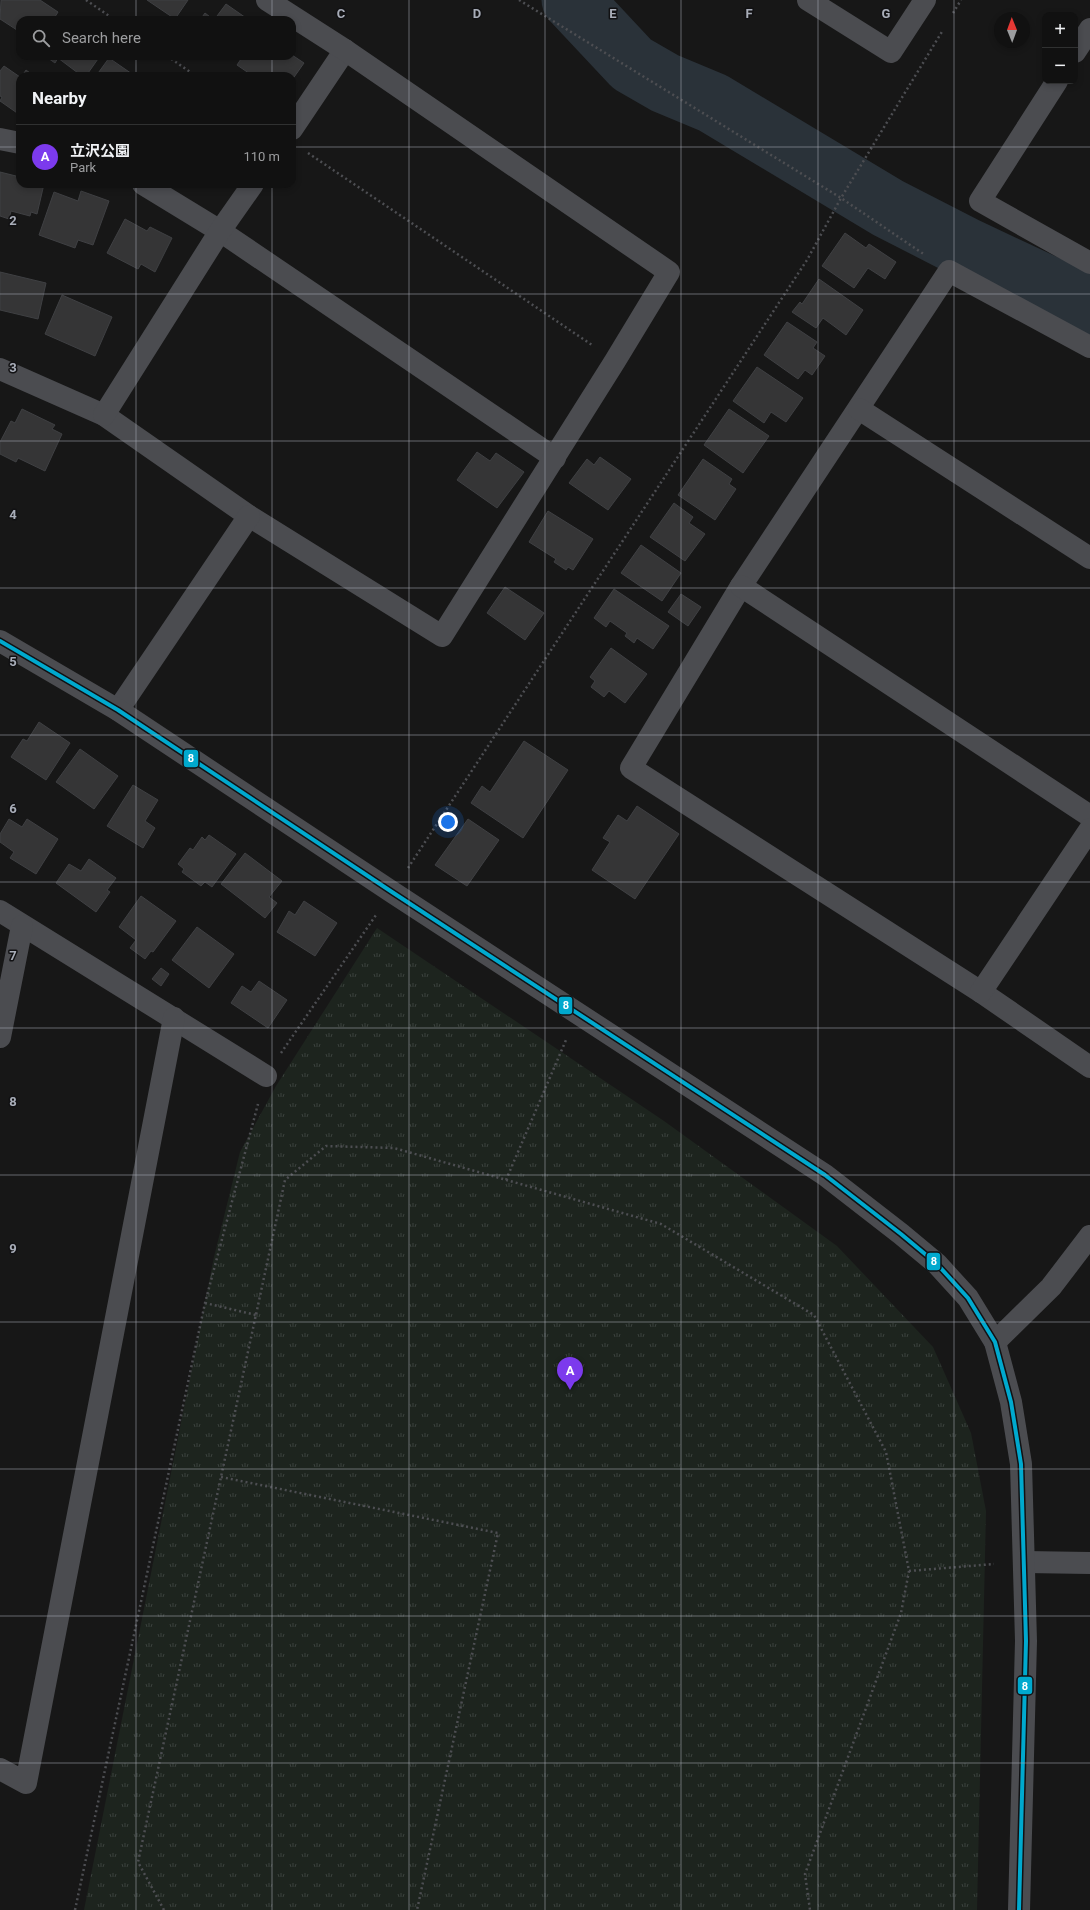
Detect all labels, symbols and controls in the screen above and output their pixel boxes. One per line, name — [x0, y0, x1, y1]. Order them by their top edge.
text: C — [337, 6, 346, 21]
text: D — [473, 6, 481, 21]
text: E — [609, 6, 617, 21]
text: F — [745, 6, 753, 21]
text: G — [882, 6, 891, 21]
north arrow — [994, 12, 1030, 48]
map controls — [1042, 12, 1078, 84]
button: + — [1042, 12, 1078, 48]
search box — [16, 16, 296, 60]
icon: search — [30, 27, 52, 49]
text: Search here — [62, 29, 141, 47]
button: − — [1042, 48, 1078, 84]
text: Nearby — [32, 88, 87, 108]
text: 立沢公園 — [70, 142, 130, 160]
text: A — [41, 149, 49, 164]
text: 110 m — [243, 149, 280, 164]
text: Park — [70, 160, 96, 175]
text: 2 — [9, 213, 17, 228]
text: 3 — [9, 360, 17, 375]
text: 4 — [9, 507, 17, 522]
text: 5 — [9, 654, 17, 669]
line badge: 8 — [183, 749, 199, 768]
text: 8 — [188, 752, 194, 765]
text: 6 — [9, 801, 17, 816]
your location — [438, 812, 458, 832]
text: 7 — [9, 948, 17, 963]
line badge: 8 — [558, 996, 573, 1015]
text: 8 — [563, 999, 569, 1012]
text: 8 — [9, 1094, 17, 1109]
text: 9 — [9, 1241, 17, 1256]
line badge: 8 — [926, 1252, 941, 1271]
text: 8 — [931, 1255, 937, 1268]
pin: A — [557, 1357, 583, 1390]
line badge: 8 — [1017, 1676, 1033, 1695]
text: 8 — [1022, 1680, 1028, 1693]

